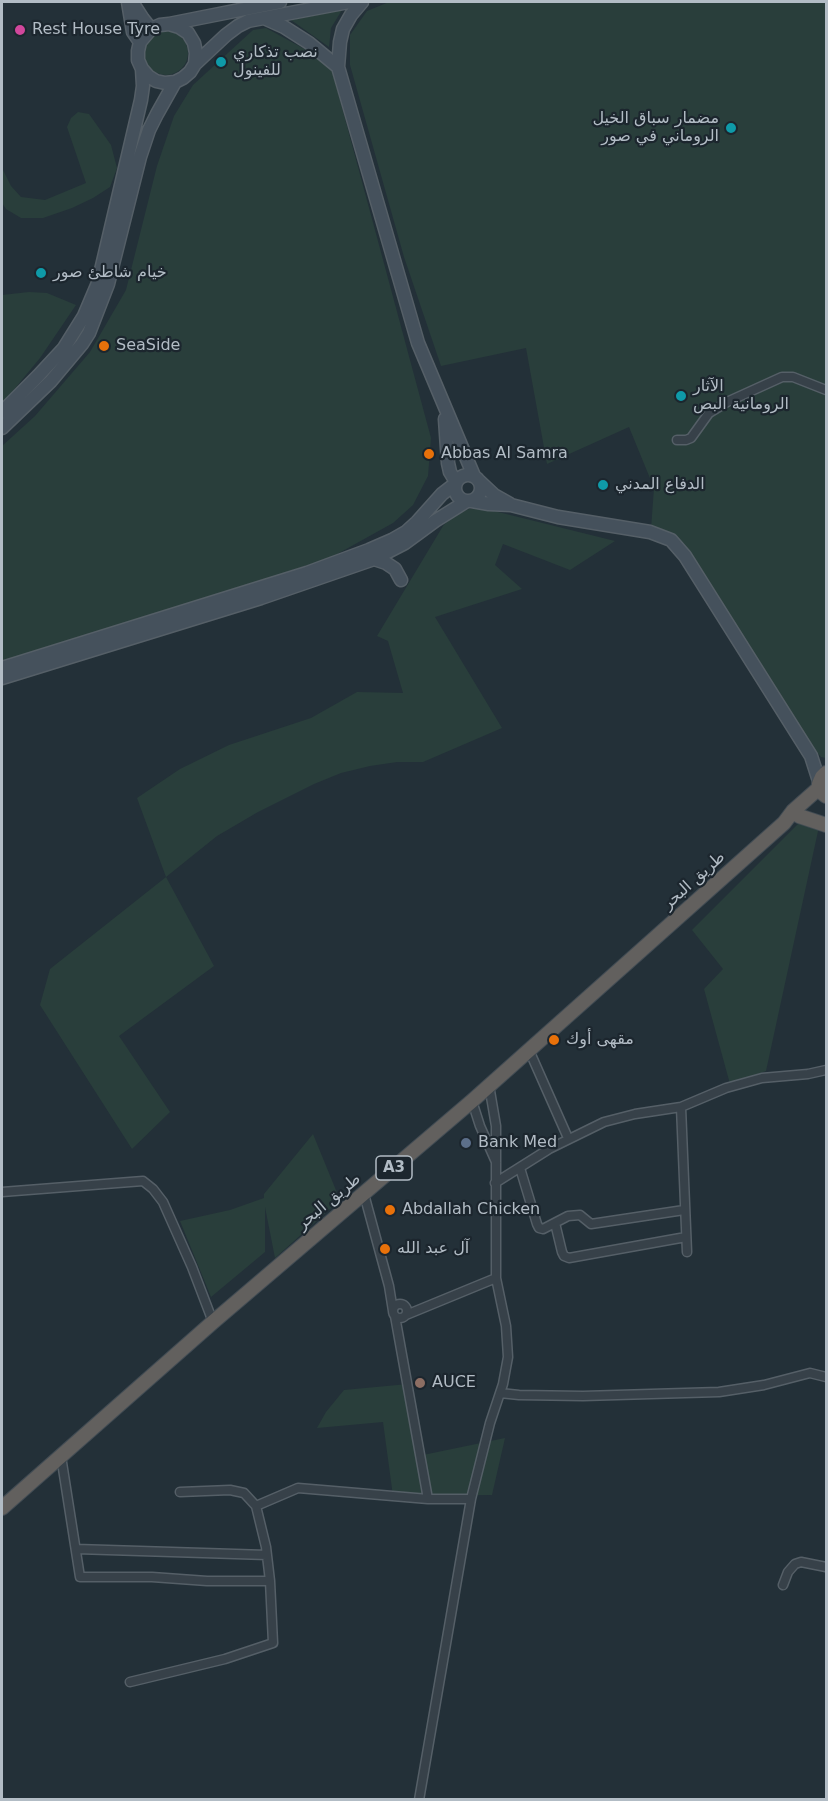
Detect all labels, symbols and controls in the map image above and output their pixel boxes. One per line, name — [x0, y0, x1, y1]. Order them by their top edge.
place label: Rest House Tyre — [32, 20, 160, 40]
marker: Rest House Tyre — [13, 23, 27, 37]
place label: نصب تذكاري للفينول — [233, 43, 318, 81]
marker: نصب تذكاري للفينول — [214, 55, 228, 69]
place label: مضمار سباق الخيل الروماني في صور — [592, 109, 719, 147]
marker: مضمار سباق الخيل الروماني في صور — [724, 121, 738, 135]
place label: خيام شاطئ صور — [53, 263, 167, 283]
marker: خيام شاطئ صور — [34, 266, 48, 280]
place label: SeaSide — [116, 336, 180, 356]
marker: SeaSide — [97, 339, 111, 353]
place label: الآثار الرومانية البص — [693, 377, 789, 415]
marker: الآثار الرومانية البص — [674, 389, 688, 403]
place label: Abbas Al Samra — [441, 444, 568, 464]
marker: Abbas Al Samra — [422, 447, 436, 461]
place label: الدفاع المدني — [615, 475, 705, 495]
marker: الدفاع المدني — [596, 478, 610, 492]
street label: طريق البحر — [659, 848, 729, 914]
place label: مقهى أوك — [566, 1030, 634, 1050]
marker: مقهى أوك — [547, 1033, 561, 1047]
place label: Bank Med — [478, 1133, 557, 1153]
marker: Bank Med — [459, 1136, 473, 1150]
road number: A3 — [376, 1156, 412, 1180]
street label: طريق البحر — [293, 1170, 365, 1234]
place label: Abdallah Chicken — [402, 1200, 540, 1220]
marker: Abdallah Chicken — [383, 1203, 397, 1217]
place label: آل عبد الله — [397, 1239, 469, 1259]
marker: آل عبد الله — [378, 1242, 392, 1256]
place label: AUCE — [432, 1373, 476, 1393]
marker: AUCE — [413, 1376, 427, 1390]

